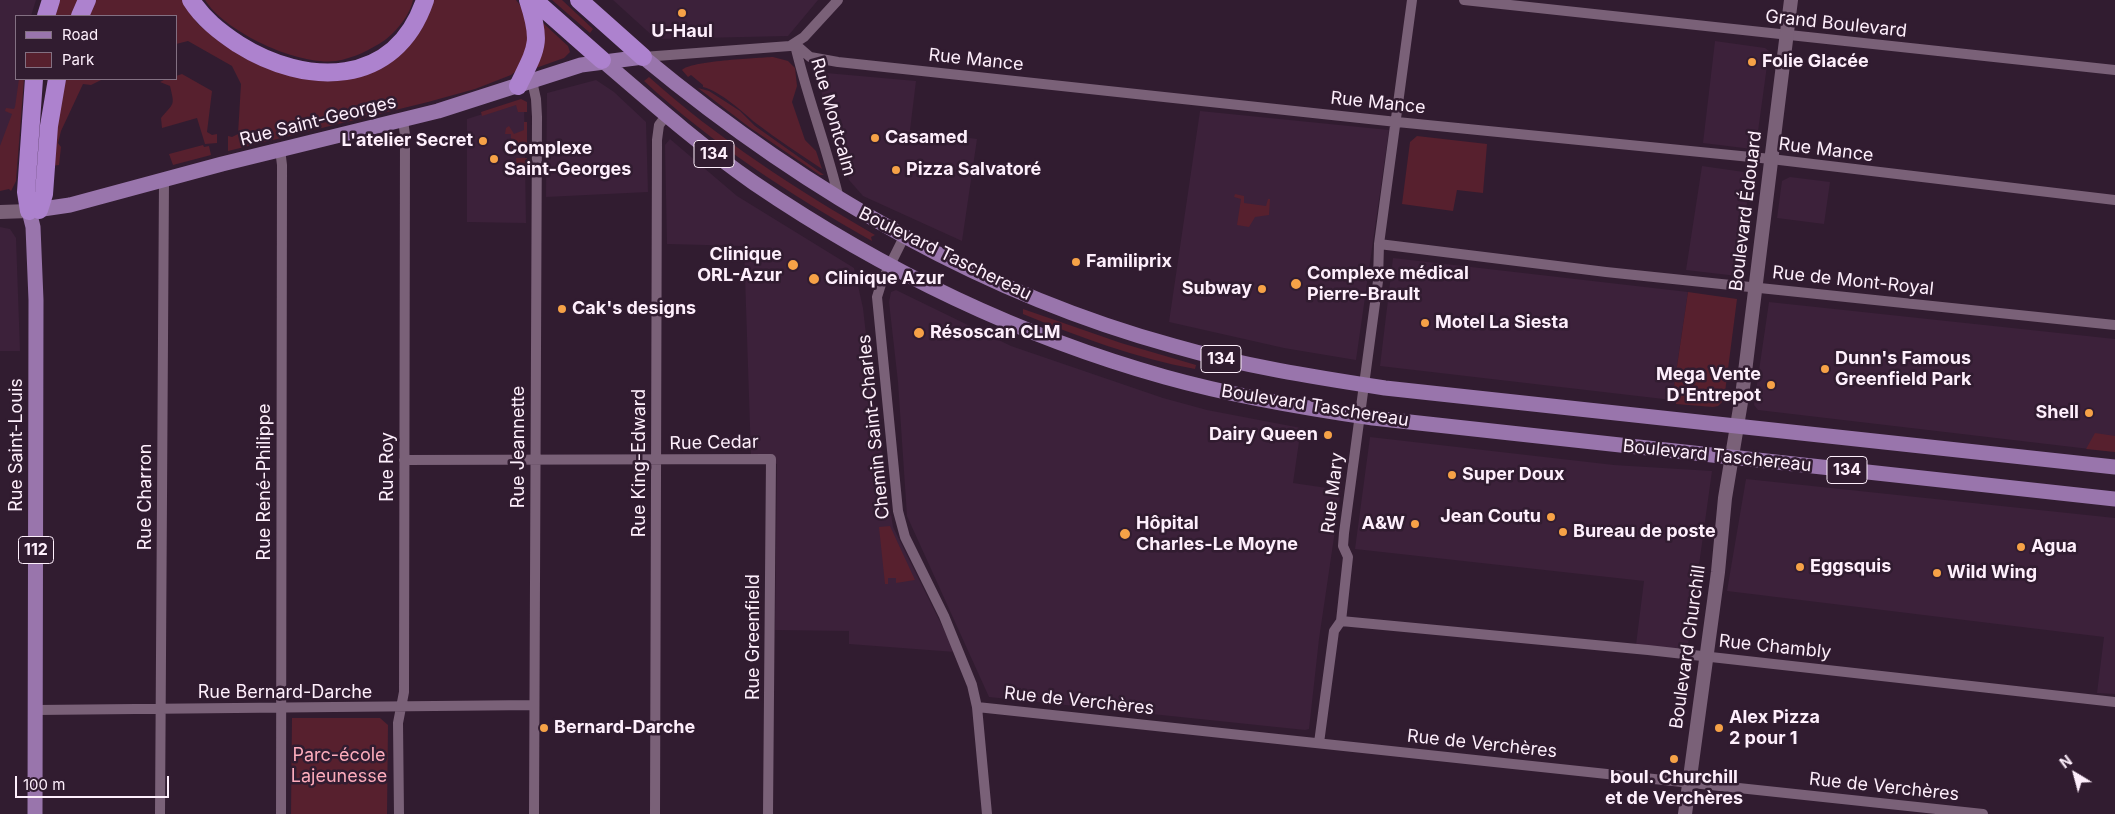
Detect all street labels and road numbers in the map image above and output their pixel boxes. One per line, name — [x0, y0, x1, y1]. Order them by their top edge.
street label: Grand Boulevard — [1764, 6, 1908, 42]
street label: Rue Mance — [927, 44, 1025, 76]
street label: Rue Montcalm — [806, 55, 860, 179]
street label: Rue Mance — [1329, 87, 1427, 119]
street label: Rue Saint-Georges — [238, 91, 398, 151]
street label: Boulevard Édouard — [1725, 130, 1767, 292]
street label: Rue Mance — [1777, 133, 1875, 167]
road number: 134 — [694, 140, 734, 168]
street label: Boulevard Taschereau — [855, 203, 1035, 305]
street label: Rue de Mont-Royal — [1771, 262, 1935, 300]
street label: Chemin Saint-Charles — [854, 333, 894, 521]
road number: 134 — [1201, 346, 1241, 372]
street label: Rue Saint-Louis — [6, 378, 28, 512]
street label: Boulevard Taschereau — [1220, 380, 1410, 432]
street label: Rue Jeannette — [508, 386, 530, 508]
street label: Rue King-Edward — [629, 389, 651, 537]
street label: Rue René-Philippe — [254, 404, 276, 560]
street label: Rue Cedar — [669, 431, 759, 455]
street label: Rue Roy — [377, 432, 399, 502]
street label: Boulevard Taschereau — [1622, 435, 1812, 477]
street label: Rue Charron — [135, 444, 157, 550]
street label: Rue Mary — [1317, 451, 1349, 535]
road number: 134 — [1827, 456, 1867, 484]
road number: 112 — [18, 536, 54, 564]
street label: Boulevard Churchill — [1666, 564, 1710, 730]
street label: Rue Greenfield — [743, 574, 765, 700]
street label: Rue Chambly — [1718, 630, 1832, 664]
street label: Rue Bernard-Darche — [198, 682, 372, 704]
street label: Rue de Verchères — [1003, 682, 1155, 720]
street label: Rue de Verchères — [1406, 725, 1558, 763]
street label: Rue de Verchères — [1808, 768, 1960, 806]

